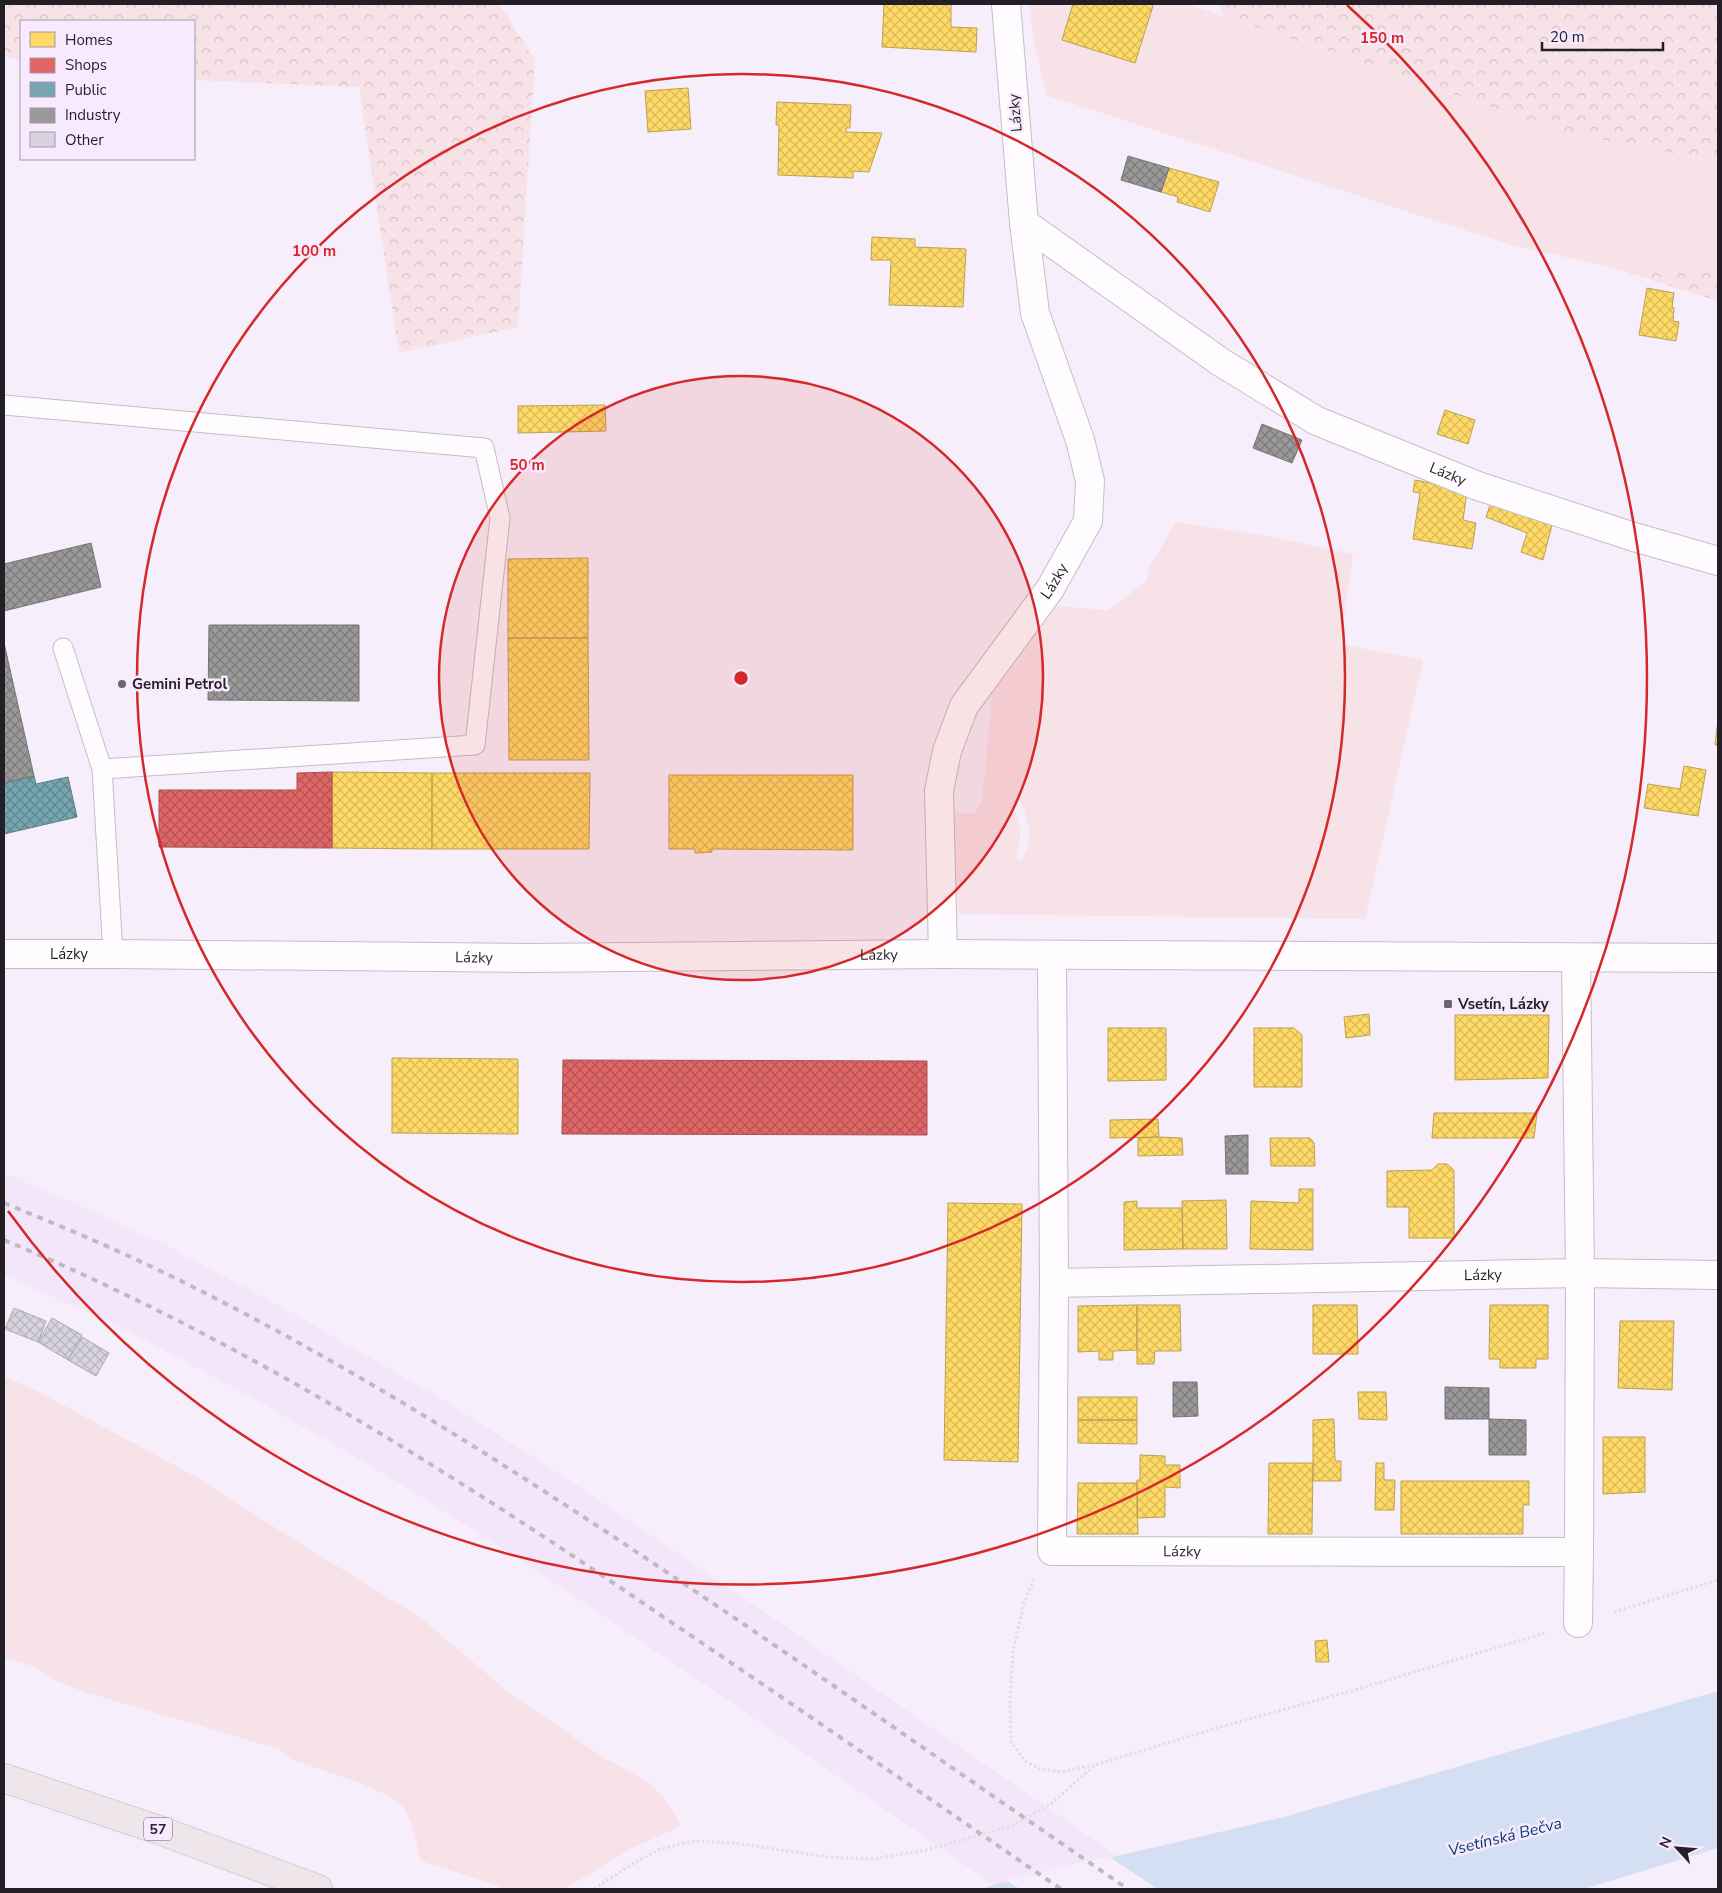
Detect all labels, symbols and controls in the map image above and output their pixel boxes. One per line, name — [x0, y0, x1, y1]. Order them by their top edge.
legend — [20, 20, 195, 160]
scale bar — [1542, 20, 1663, 52]
text: 20 m — [1550, 27, 1585, 47]
text: 150 m — [1360, 28, 1404, 48]
text: Homes — [65, 30, 113, 50]
text: Shops — [65, 55, 107, 75]
text: Public — [65, 80, 106, 100]
street label: Lázky — [1003, 93, 1027, 133]
text: Industry — [65, 105, 121, 125]
text: Other — [65, 130, 104, 150]
text: 100 m — [292, 241, 336, 261]
text: 50 m — [509, 455, 545, 475]
street label: Lázky — [1427, 457, 1470, 490]
street label: Lázky — [1036, 560, 1072, 603]
centre of rings — [732, 669, 750, 687]
place label: Gemini Petrol — [132, 674, 227, 694]
marker: Gemini Petrol — [116, 678, 128, 690]
street label: Lázky — [50, 944, 88, 964]
street label: Lázky — [860, 944, 898, 965]
street label: Lázky — [455, 947, 493, 968]
place label: Vsetín, Lázky — [1457, 994, 1549, 1014]
marker: Vsetín, Lázky — [1442, 998, 1454, 1010]
street label: Lázky — [1464, 1264, 1502, 1285]
street label: Lázky — [1163, 1541, 1201, 1561]
water label: Vsetínská Bečva — [1446, 1812, 1564, 1862]
road number: 57 — [144, 1818, 172, 1840]
north arrow — [1652, 1823, 1702, 1873]
text: N — [1655, 1834, 1677, 1851]

